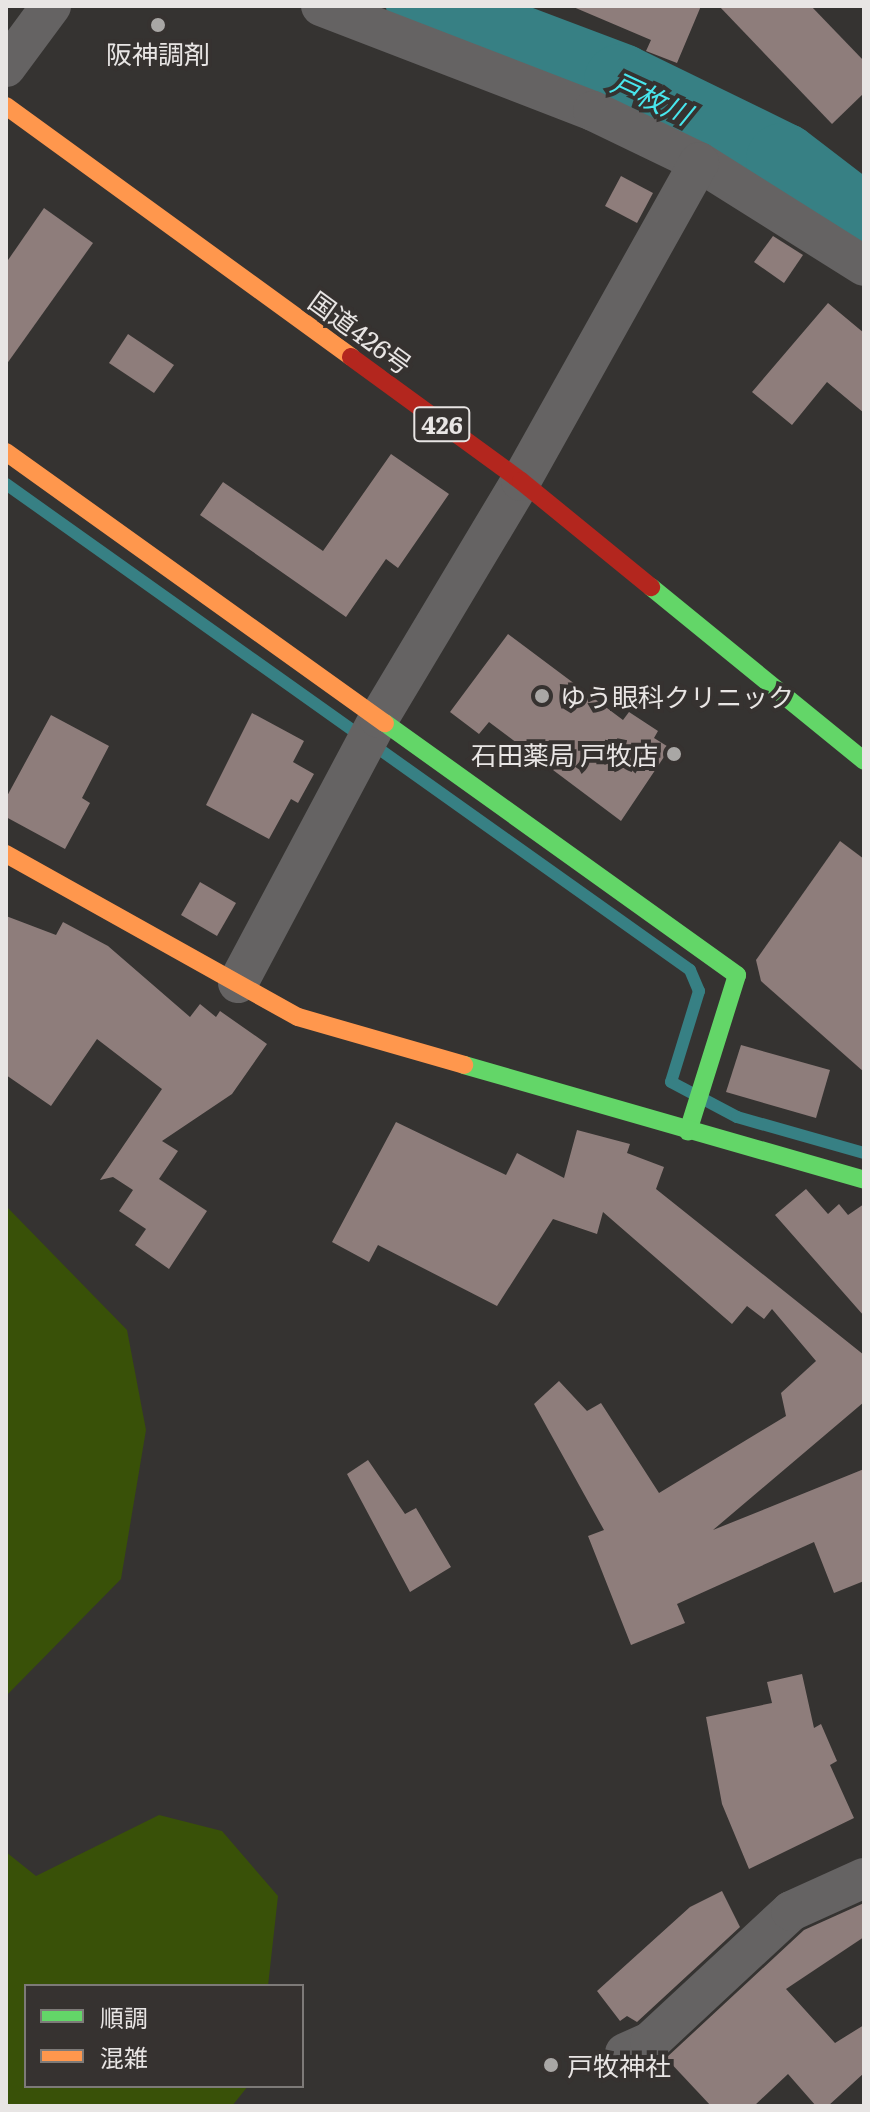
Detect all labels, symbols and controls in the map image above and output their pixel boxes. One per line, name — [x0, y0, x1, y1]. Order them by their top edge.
marker: 阪神調剤 — [149, 16, 167, 34]
place label: 阪神調剤 — [106, 37, 210, 69]
water label: 戸枚川 — [607, 64, 697, 130]
street label: 国道426号 — [304, 284, 418, 380]
road number: 426 — [412, 404, 472, 444]
place label: ゆう眼科クリニック — [560, 680, 794, 712]
marker: ゆう眼科クリニック — [531, 685, 553, 707]
place label: 石田薬局 戸牧店 — [471, 738, 658, 770]
marker: 石田薬局 戸牧店 — [665, 745, 683, 763]
legend — [24, 1984, 304, 2088]
text: 順調 — [100, 1999, 148, 2034]
text: 混雑 — [100, 2039, 148, 2074]
place label: 戸牧神社 — [567, 2049, 671, 2081]
marker: 戸牧神社 — [542, 2056, 560, 2074]

